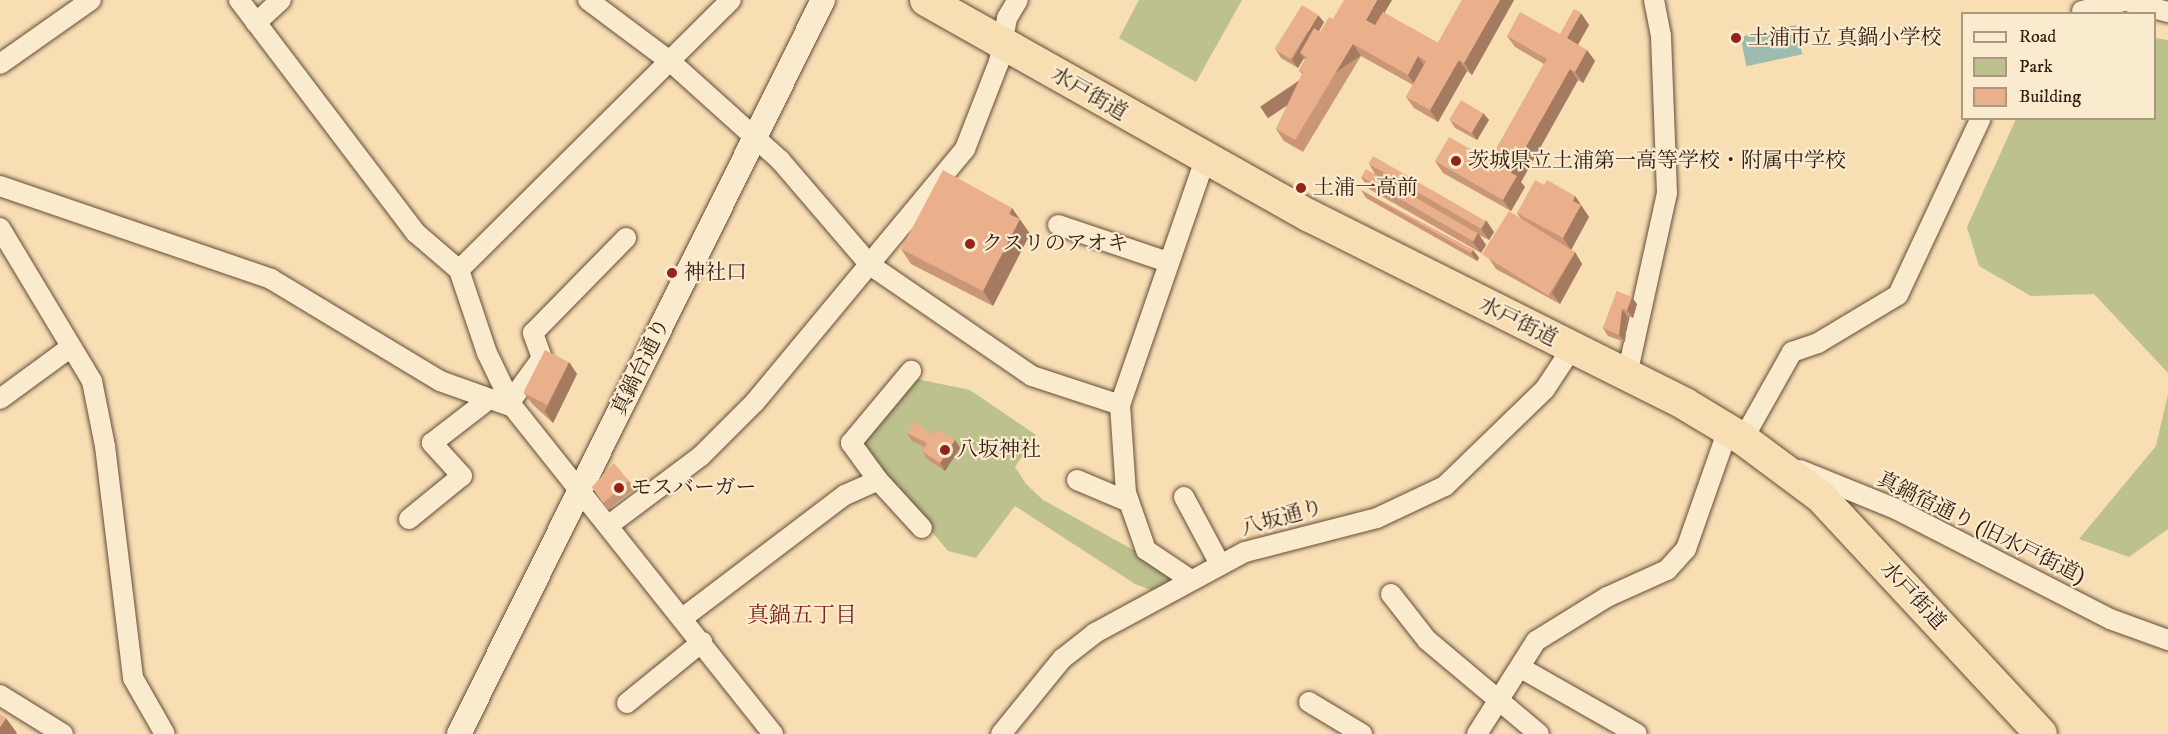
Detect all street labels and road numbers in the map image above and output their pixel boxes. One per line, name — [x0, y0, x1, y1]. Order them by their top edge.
street label: 水戸街道 — [1046, 62, 1132, 126]
street label: 水戸街道 — [1475, 292, 1561, 352]
street label: 真鍋台通り — [607, 314, 675, 420]
street label: 真鍋宿通り (旧水戸街道) — [1873, 467, 2089, 589]
street label: 八坂通り — [1238, 494, 1326, 542]
street label: 水戸街道 — [1875, 557, 1951, 635]

